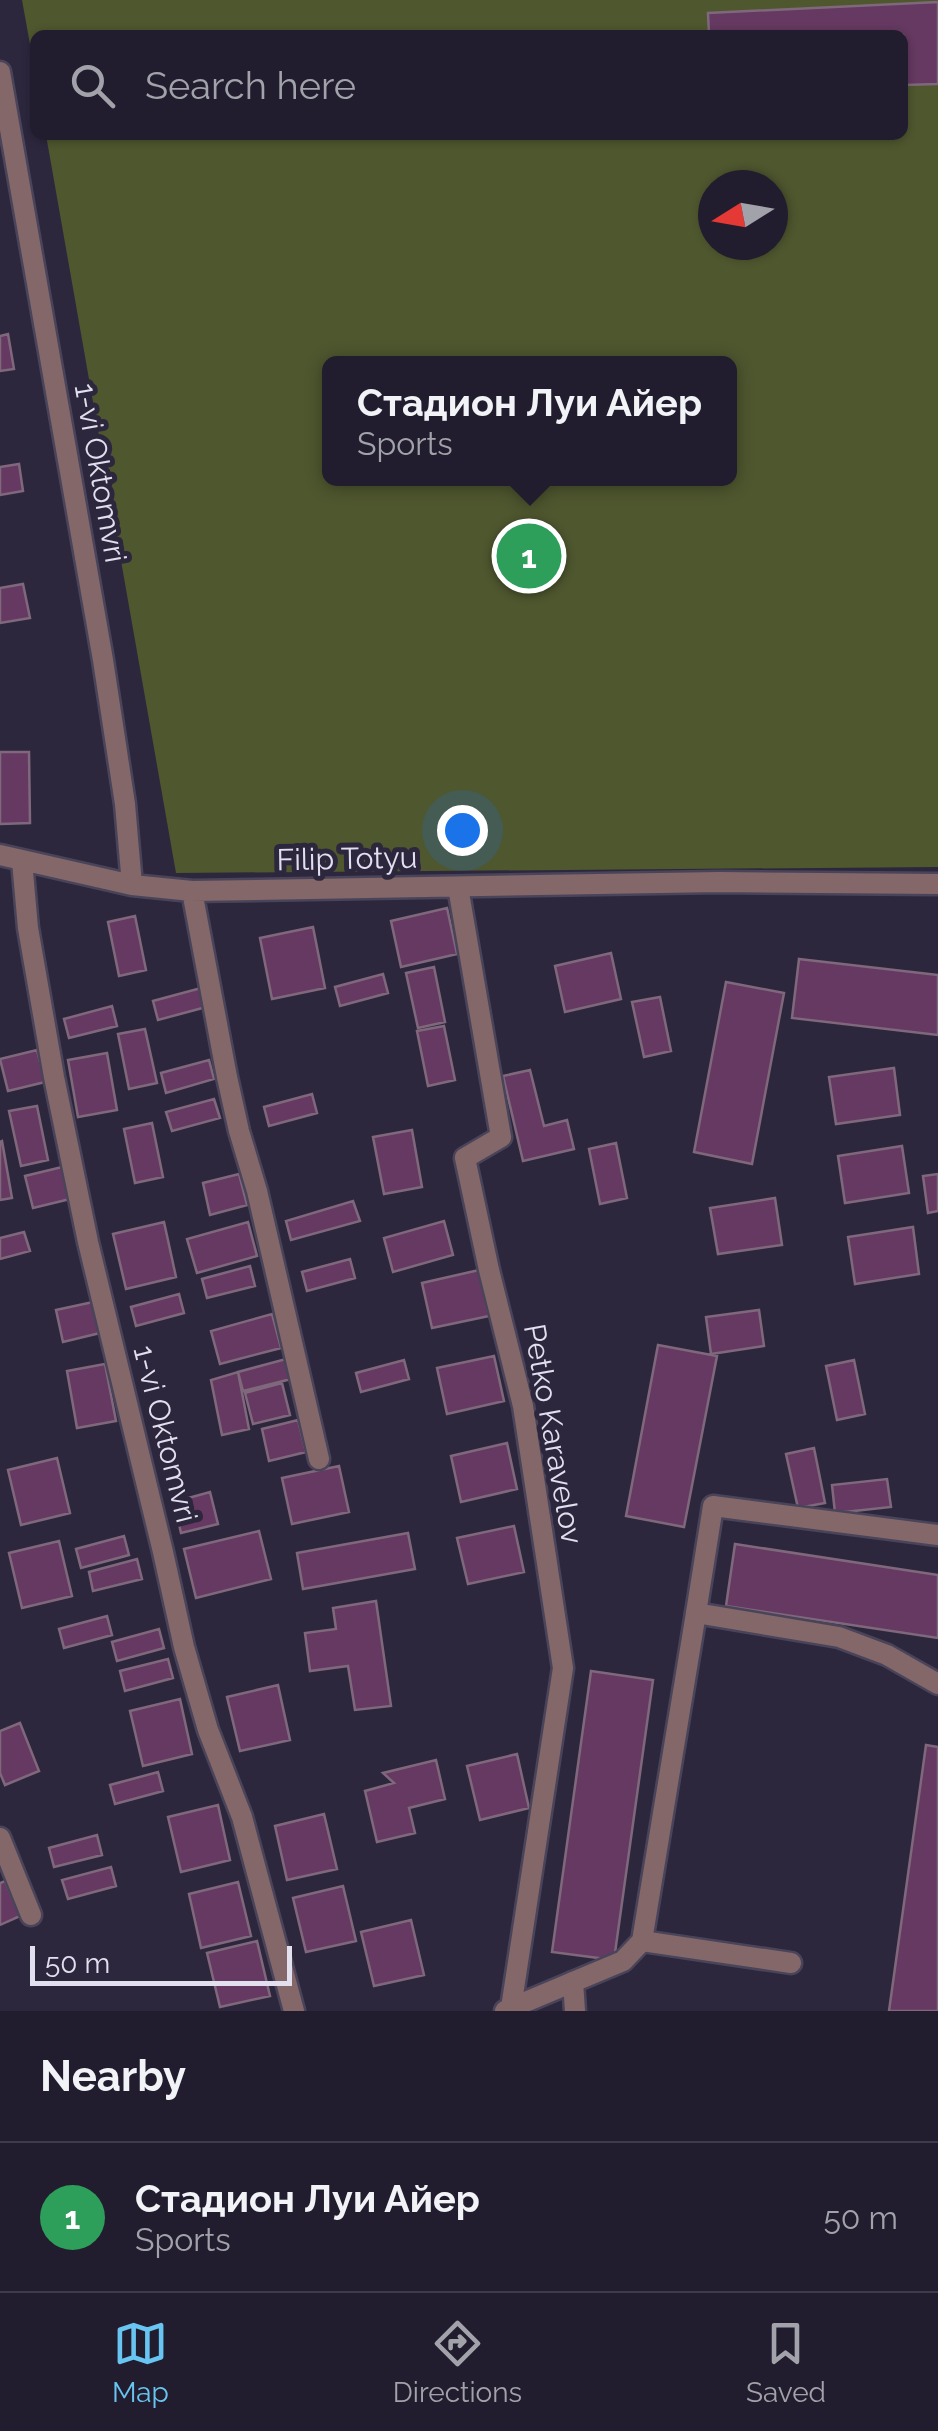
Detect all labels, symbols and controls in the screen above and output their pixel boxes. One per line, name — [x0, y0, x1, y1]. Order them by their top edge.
search box — [30, 30, 908, 140]
icon: search — [65, 58, 120, 113]
text: Search here — [145, 63, 356, 108]
north arrow — [698, 170, 788, 260]
popup — [322, 356, 737, 486]
text: Стадион Луи Айер — [357, 380, 702, 425]
street label: 1-vi Oktomvri — [68, 381, 133, 565]
text: Sports — [357, 425, 453, 462]
pin: 1 — [496, 518, 562, 594]
your location — [437, 805, 488, 856]
street label: Filip Totyu — [276, 840, 418, 877]
street label: Petko Karavelov — [517, 1321, 590, 1547]
street label: 1-vi Oktomvri — [127, 1342, 204, 1526]
scale bar — [30, 1941, 292, 1986]
text: 50 m — [45, 1947, 110, 1980]
text: Nearby — [40, 2052, 186, 2101]
text: Стадион Луи Айер — [135, 2176, 480, 2221]
text: 1 — [65, 2199, 80, 2236]
text: 50 m — [823, 2199, 898, 2236]
text: Sports — [135, 2221, 231, 2258]
tab: Map — [112, 2316, 169, 2409]
tab: Directions — [393, 2316, 522, 2409]
tab: Saved — [746, 2316, 826, 2409]

